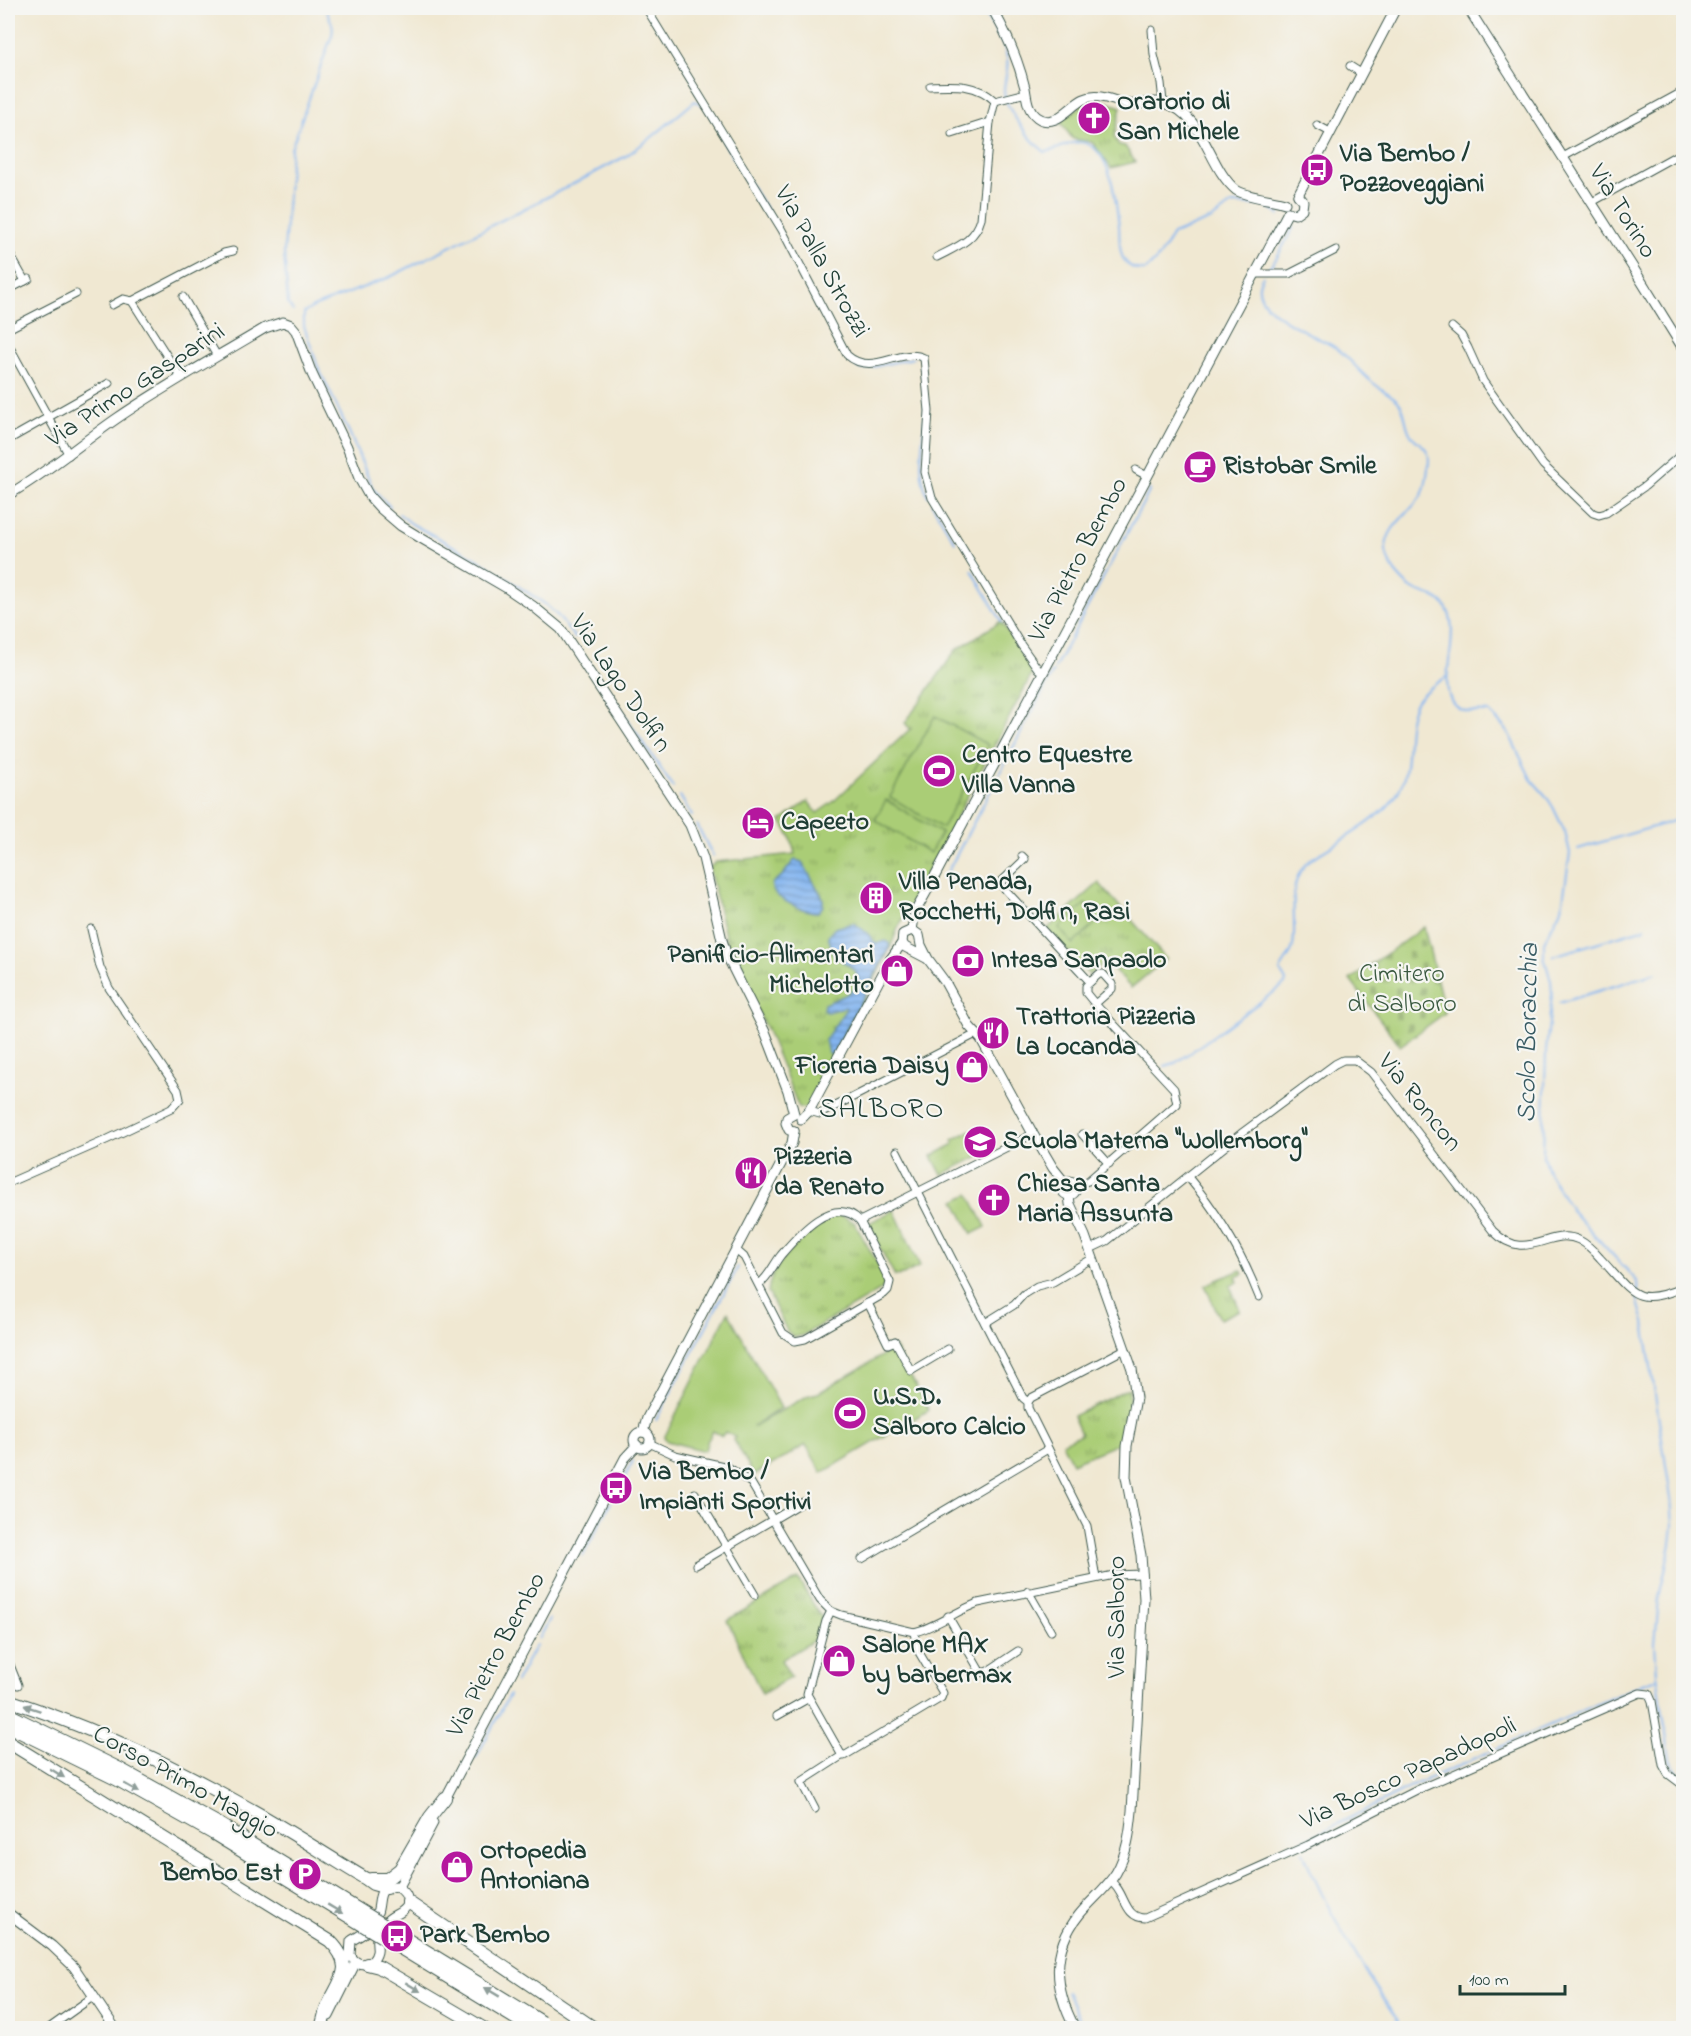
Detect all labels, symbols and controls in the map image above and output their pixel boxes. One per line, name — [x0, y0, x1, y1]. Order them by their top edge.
place label: Oratorio di San Michele — [1117, 84, 1240, 152]
church icon: Oratorio di San Michele — [1076, 100, 1112, 136]
place label: Via Bembo / Pozzoveggiani — [1339, 136, 1484, 205]
bus stop icon: Via Bembo / Pozzoveggiani — [1299, 152, 1335, 188]
street label: Via Torino — [1577, 156, 1666, 267]
street label: Via Palla Strozzi — [763, 178, 879, 345]
street label: Via Primo Gasparini — [38, 314, 233, 459]
place label: Ristobar Smile — [1223, 448, 1378, 486]
cafe icon: Ristobar Smile — [1182, 449, 1218, 485]
street label: Via Pietro Bembo — [1019, 471, 1138, 650]
street label: Via Lago Dolfin — [559, 606, 680, 761]
place label: Centro Equestre Villa Vanna — [961, 737, 1134, 805]
sports icon: Centro Equestre Villa Vanna — [921, 753, 957, 789]
place label: Capeeto — [781, 804, 869, 842]
hotel icon: Capeeto — [740, 805, 776, 841]
place label: Villa Penada, Rocchetti, Dolfin, Rasi — [898, 864, 1130, 932]
building icon: Villa Penada, Rocchetti, Dolfin, Rasi — [858, 880, 894, 916]
place label: Panificio-Alimentari Michelotto — [668, 937, 874, 1005]
place label: Intesa Sanpaolo — [991, 942, 1166, 980]
bank icon: Intesa Sanpaolo — [950, 943, 986, 979]
water label: Scolo Boracchia — [1508, 943, 1550, 1123]
shop icon: Panificio-Alimentari Michelotto — [879, 953, 915, 989]
park label: Cimitero di Salboro — [1347, 956, 1457, 1024]
place label: Trattoria Pizzeria La Locanda — [1016, 999, 1196, 1067]
restaurant icon: Trattoria Pizzeria La Locanda — [975, 1015, 1011, 1051]
street label: Via Roncon — [1367, 1045, 1471, 1161]
place label: Fioreria Daisy — [793, 1048, 949, 1086]
shop icon: Fioreria Daisy — [954, 1049, 990, 1085]
district label: SALBORO — [819, 1090, 945, 1131]
place label: Scuola Materna "Wollemborg" — [1003, 1123, 1308, 1162]
school or university icon: Scuola Materna "Wollemborg" — [962, 1124, 998, 1160]
place label: Pizzeria da Renato — [774, 1139, 884, 1207]
restaurant icon: Pizzeria da Renato — [733, 1155, 769, 1191]
place label: Chiesa Santa Maria Assunta — [1017, 1166, 1173, 1234]
church icon: Chiesa Santa Maria Assunta — [976, 1182, 1012, 1218]
place label: U.S.D. Salboro Calcio — [873, 1379, 1026, 1447]
sports icon: U.S.D. Salboro Calcio — [832, 1395, 868, 1431]
place label: Via Bembo / Impianti Sportivi — [638, 1454, 811, 1522]
bus stop icon: Via Bembo / Impianti Sportivi — [598, 1470, 634, 1506]
street label: Via Salboro — [1099, 1556, 1137, 1679]
street label: Via Pietro Bembo — [437, 1566, 556, 1745]
place label: Salone MAX by barbermax — [862, 1627, 1012, 1695]
shop icon: Salone MAX by barbermax — [821, 1643, 857, 1679]
one-way arrow — [23, 1703, 41, 1712]
street label: Via Bosco Papadopoli — [1294, 1707, 1523, 1841]
street label: Corso Primo Maggio — [85, 1716, 285, 1850]
one-way arrow — [49, 1767, 65, 1778]
one-way arrow — [124, 1783, 141, 1793]
place label: Ortopedia Antoniana — [480, 1833, 590, 1901]
shop icon: Ortopedia Antoniana — [439, 1849, 475, 1885]
place label: Bembo Est — [160, 1855, 282, 1893]
parking icon: Bembo Est — [287, 1856, 323, 1892]
one-way arrow — [327, 1904, 344, 1914]
place label: Park Bembo — [420, 1917, 550, 1955]
bus stop icon: Park Bembo — [379, 1918, 415, 1954]
scale bar — [1460, 1958, 1565, 1996]
text: 100 m — [1469, 1968, 1509, 1994]
one-way arrow — [405, 1982, 421, 1993]
one-way arrow — [484, 1986, 500, 1997]

